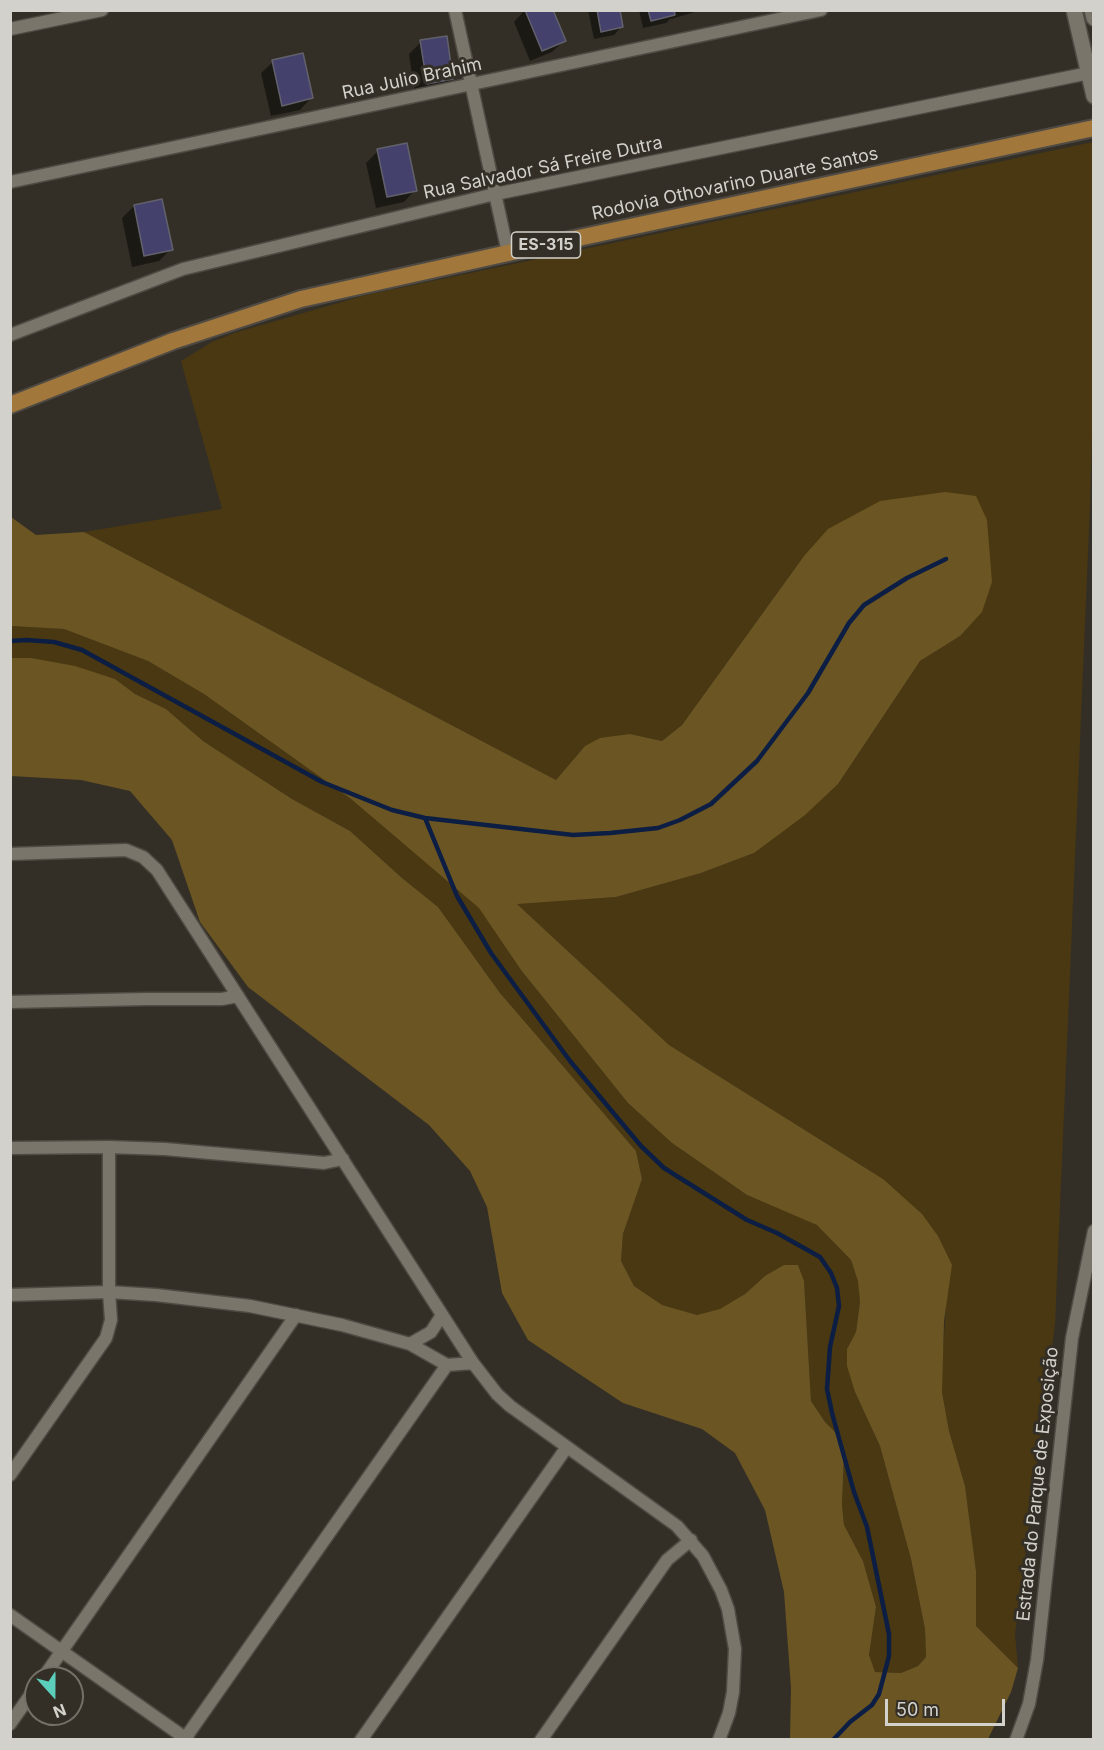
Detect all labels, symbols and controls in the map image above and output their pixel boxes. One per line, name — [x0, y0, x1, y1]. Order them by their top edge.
street label: Rua Julio Brahim — [340, 54, 484, 104]
street label: Rua Salvador Sá Freire Dutra — [421, 132, 665, 204]
street label: Rodovia Othovarino Duarte Santos — [590, 143, 880, 225]
road number: ES-315 — [512, 232, 580, 258]
street label: Estrada do Parque de Exposição — [1013, 1346, 1063, 1622]
north arrow — [24, 1666, 84, 1726]
scale bar — [888, 1687, 1008, 1725]
text: N — [50, 1699, 69, 1722]
text: 50 m — [896, 1699, 939, 1720]

